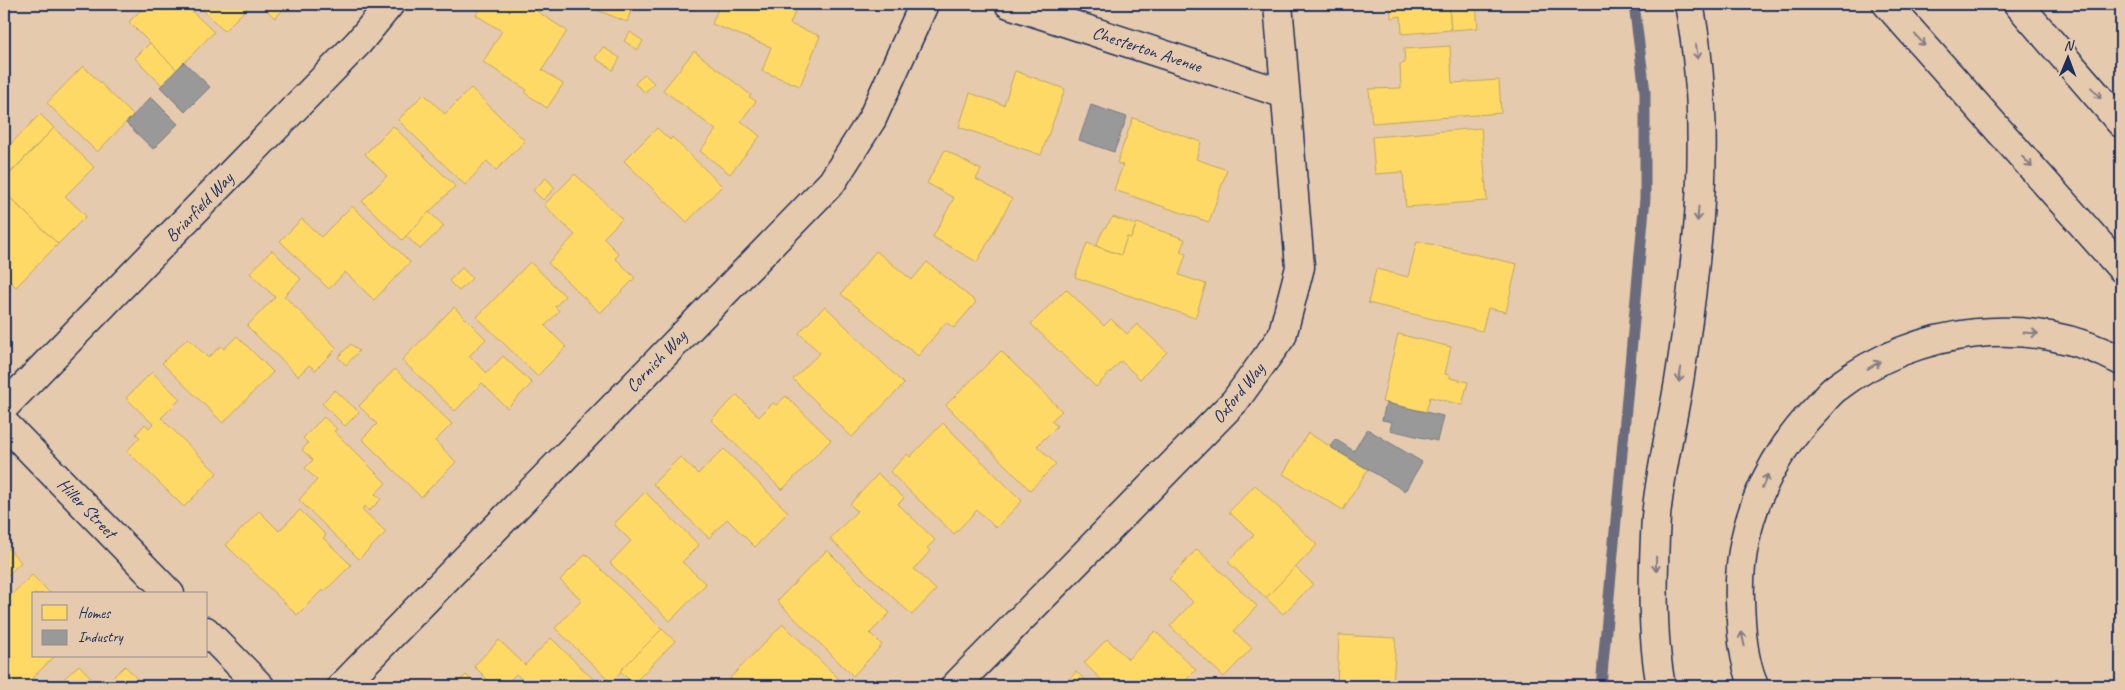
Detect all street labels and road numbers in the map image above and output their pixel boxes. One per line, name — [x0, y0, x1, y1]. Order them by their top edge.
street label: Chesterton Avenue — [1090, 21, 1205, 77]
street label: Briarfield Way — [160, 166, 239, 246]
street label: Cornish Way — [621, 324, 692, 397]
street label: Oxford Way — [1207, 357, 1270, 428]
street label: Hiller Street — [53, 473, 123, 545]

